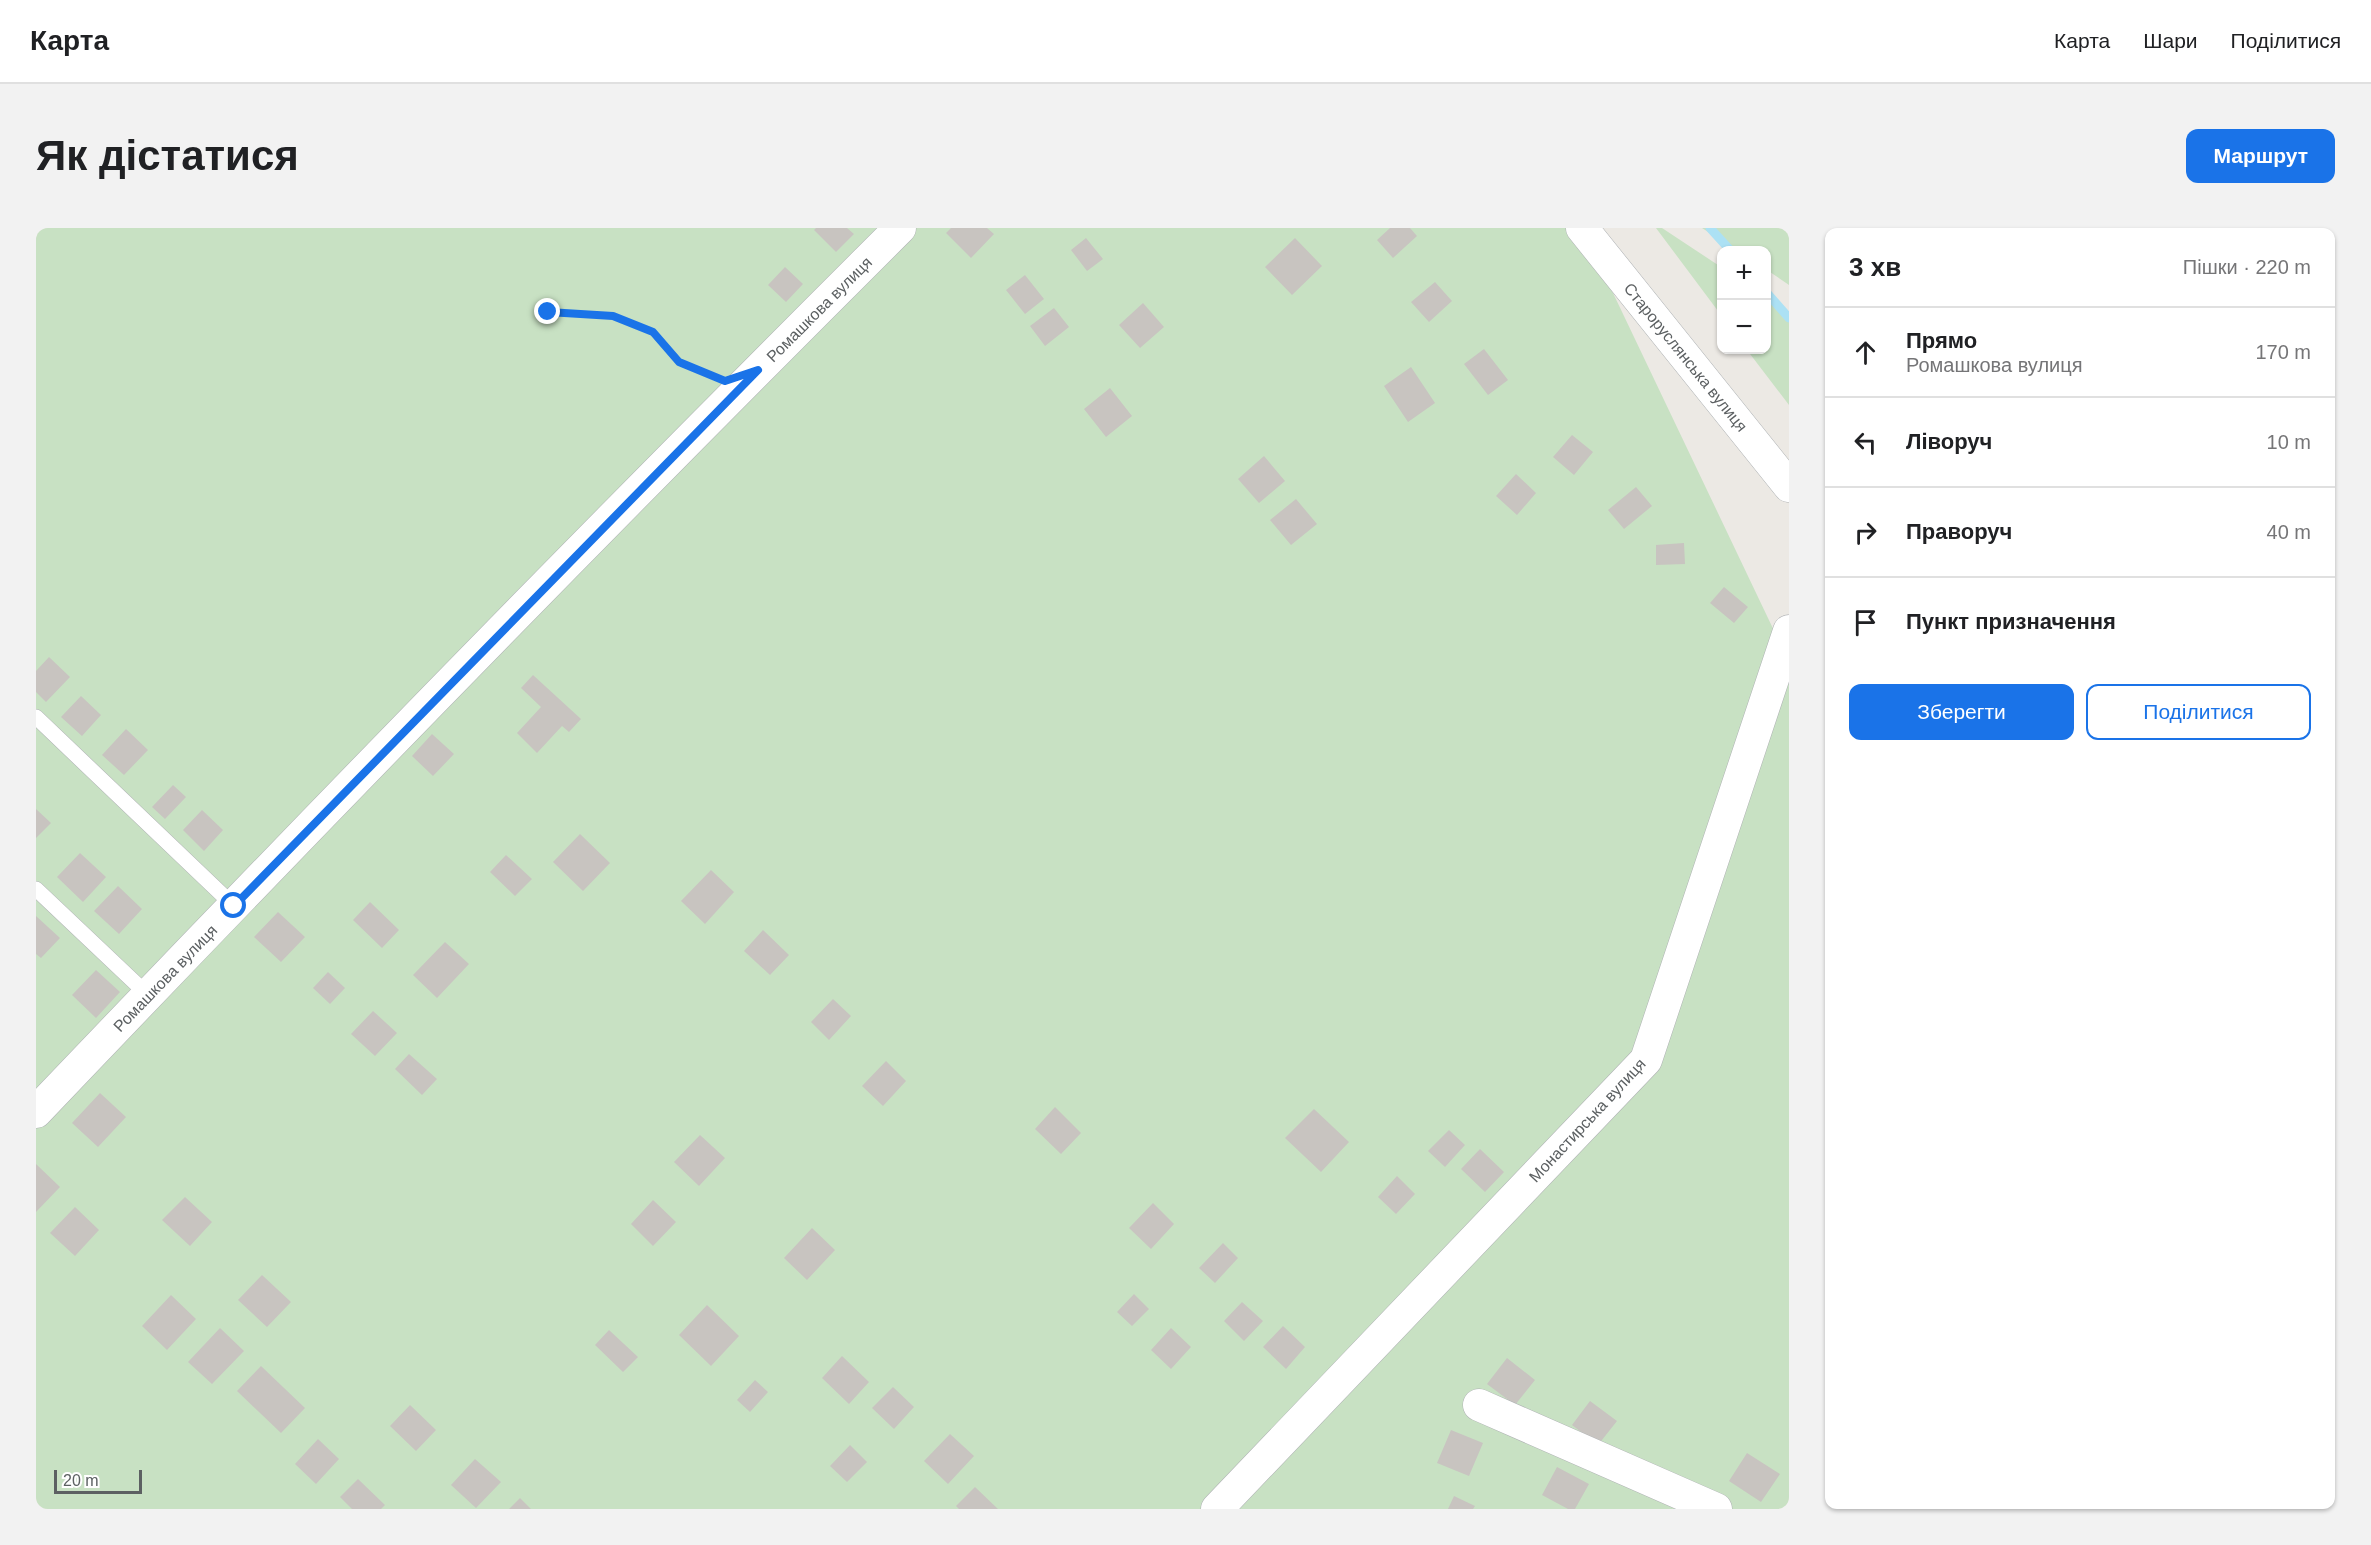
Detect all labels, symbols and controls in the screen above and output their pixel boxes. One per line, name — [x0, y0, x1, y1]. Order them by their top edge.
text: Карта — [30, 25, 109, 56]
text: Карта — [2054, 29, 2110, 52]
text: Шари — [2143, 29, 2198, 52]
text: Поділитися — [2231, 29, 2341, 52]
button: Маршрут — [2186, 129, 2335, 183]
text: Як дістатися — [36, 132, 299, 179]
map controls — [1717, 246, 1771, 354]
button: + — [1717, 246, 1771, 300]
text: 3 хв — [1849, 252, 1901, 282]
street label: Ромашкова вулиця — [763, 253, 875, 365]
text: Пішки · 220 m — [2183, 256, 2311, 278]
street label: Староруслянська вулиця — [1621, 280, 1751, 435]
route end — [534, 298, 560, 324]
button: − — [1717, 300, 1771, 354]
text: Прямо — [1906, 328, 1977, 353]
icon: ahead — [1849, 336, 1882, 369]
text: 170 m — [2255, 341, 2311, 363]
text: Ромашкова вулиця — [1906, 354, 2083, 376]
icon: left — [1849, 426, 1882, 459]
text: Ліворуч — [1906, 429, 1992, 454]
text: 10 m — [2267, 431, 2311, 453]
icon: right — [1849, 516, 1882, 549]
text: Праворуч — [1906, 519, 2012, 544]
text: 40 m — [2267, 521, 2311, 543]
icon: arrive — [1849, 606, 1882, 639]
text: Пункт призначення — [1906, 609, 2116, 634]
button: Зберегти — [1849, 684, 2074, 740]
button: Поділитися — [2086, 684, 2311, 740]
route start — [220, 892, 246, 918]
street label: Ромашкова вулиця — [110, 922, 221, 1035]
street label: Монастирська вулиця — [1526, 1055, 1649, 1185]
scale bar — [54, 1467, 142, 1494]
text: 20 m — [63, 1472, 99, 1489]

